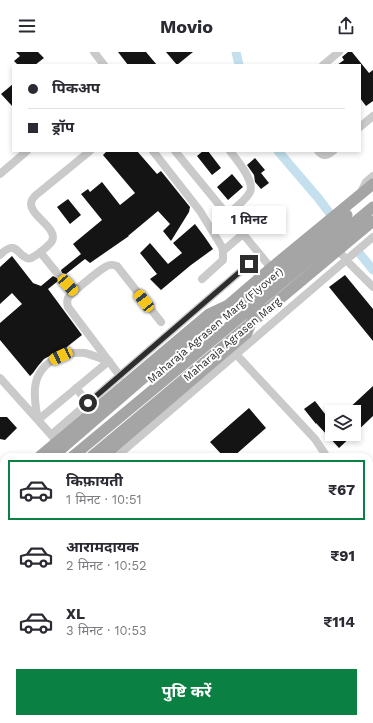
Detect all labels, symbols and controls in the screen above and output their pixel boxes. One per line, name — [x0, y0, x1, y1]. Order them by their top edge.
icon: menu — [16, 15, 38, 37]
icon: share — [335, 15, 357, 37]
text: Movio — [160, 16, 213, 37]
text: पिकअप — [52, 79, 100, 97]
text: ड्रॉप — [52, 118, 74, 136]
callout: 1 मिनट — [212, 206, 286, 234]
text: 1 मिनट — [231, 212, 267, 227]
route end — [240, 255, 258, 273]
street label: Maharaja Agrasen Marg (Flyover) — [144, 264, 286, 386]
car — [56, 272, 80, 298]
car — [132, 288, 156, 314]
street label: Maharaja Agrasen Marg — [180, 294, 284, 384]
car — [48, 345, 74, 367]
route start — [79, 394, 97, 412]
map controls — [325, 405, 361, 441]
button: layers — [325, 405, 361, 441]
icon: car — [18, 472, 54, 508]
text: किफ़ायती — [66, 472, 123, 490]
text: ₹67 — [328, 481, 355, 499]
text: 1 मिनट · 10:51 — [66, 492, 142, 507]
icon: car — [18, 538, 54, 574]
text: आरामदायक — [66, 538, 139, 556]
text: ₹91 — [330, 547, 355, 565]
text: 2 मिनट · 10:52 — [66, 558, 147, 573]
icon: car — [18, 604, 54, 640]
text: XL — [66, 605, 85, 623]
text: ₹114 — [323, 613, 355, 631]
text: 3 मिनट · 10:53 — [66, 623, 147, 638]
button: पुष्टि करें — [16, 669, 357, 715]

